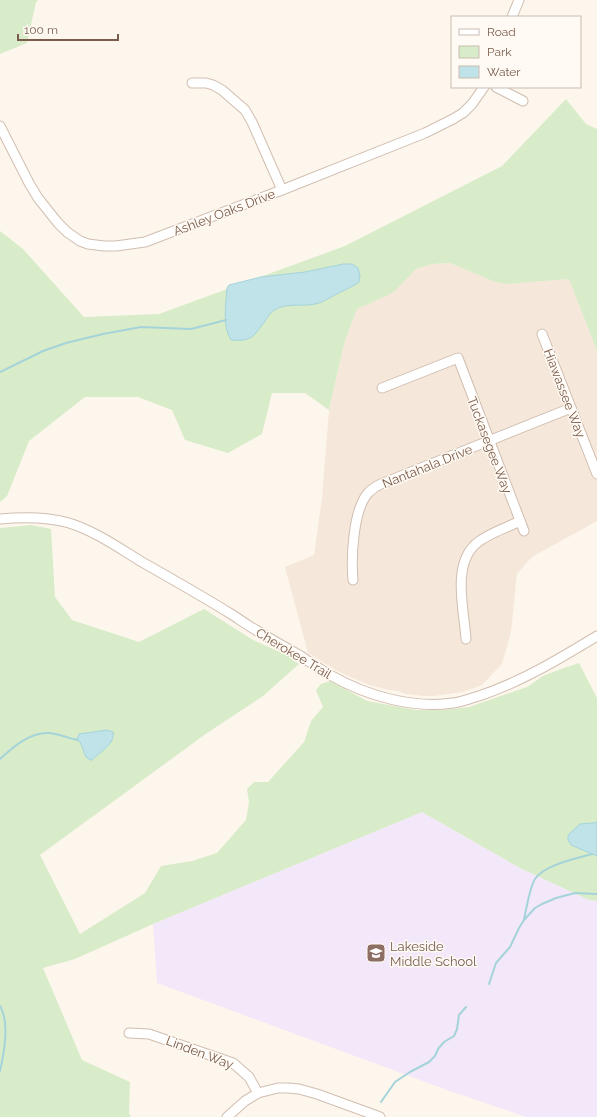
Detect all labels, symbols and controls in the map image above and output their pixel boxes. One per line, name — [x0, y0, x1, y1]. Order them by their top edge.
scale bar — [18, 16, 118, 42]
legend — [451, 16, 581, 88]
text: 100 m — [24, 23, 58, 37]
text: Road — [487, 25, 516, 39]
text: Park — [487, 45, 512, 59]
text: Water — [487, 65, 521, 79]
street label: Ashley Oaks Drive — [171, 186, 278, 239]
street label: Hiawassee Way — [541, 346, 588, 440]
street label: Tuckasegee Way — [464, 395, 515, 496]
street label: Nantahala Drive — [380, 441, 475, 491]
street label: Cherokee Trail — [253, 625, 335, 682]
place label: Lakeside Middle School — [390, 939, 477, 969]
school or university icon: Lakeside Middle School — [365, 942, 387, 964]
street label: Linden Way — [164, 1033, 236, 1072]

